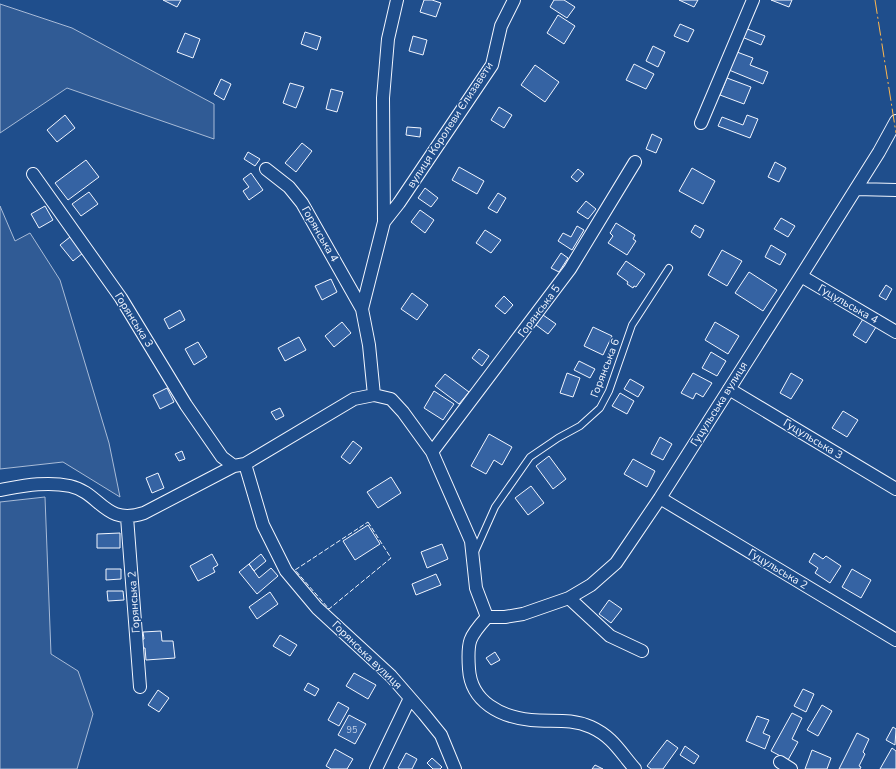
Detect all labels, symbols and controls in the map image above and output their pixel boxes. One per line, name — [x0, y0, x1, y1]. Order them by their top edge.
street label: вулиця Королеви Єлизавети — [403, 59, 497, 191]
street label: Горянська 4 — [298, 203, 342, 265]
street label: Горянська 5 — [514, 281, 564, 340]
street label: Гуцульська 4 — [815, 281, 881, 327]
street label: Горянська 3 — [111, 290, 157, 350]
street label: Горянська 6 — [587, 336, 623, 400]
street label: Гуцульська вулиця — [687, 359, 751, 449]
street label: Гуцульська 3 — [780, 415, 846, 463]
street label: Гуцульська 2 — [745, 545, 811, 593]
street label: Горянська 2 — [124, 571, 144, 633]
street label: Горянська вулиця — [329, 618, 405, 692]
house number: 95 — [347, 724, 357, 736]

